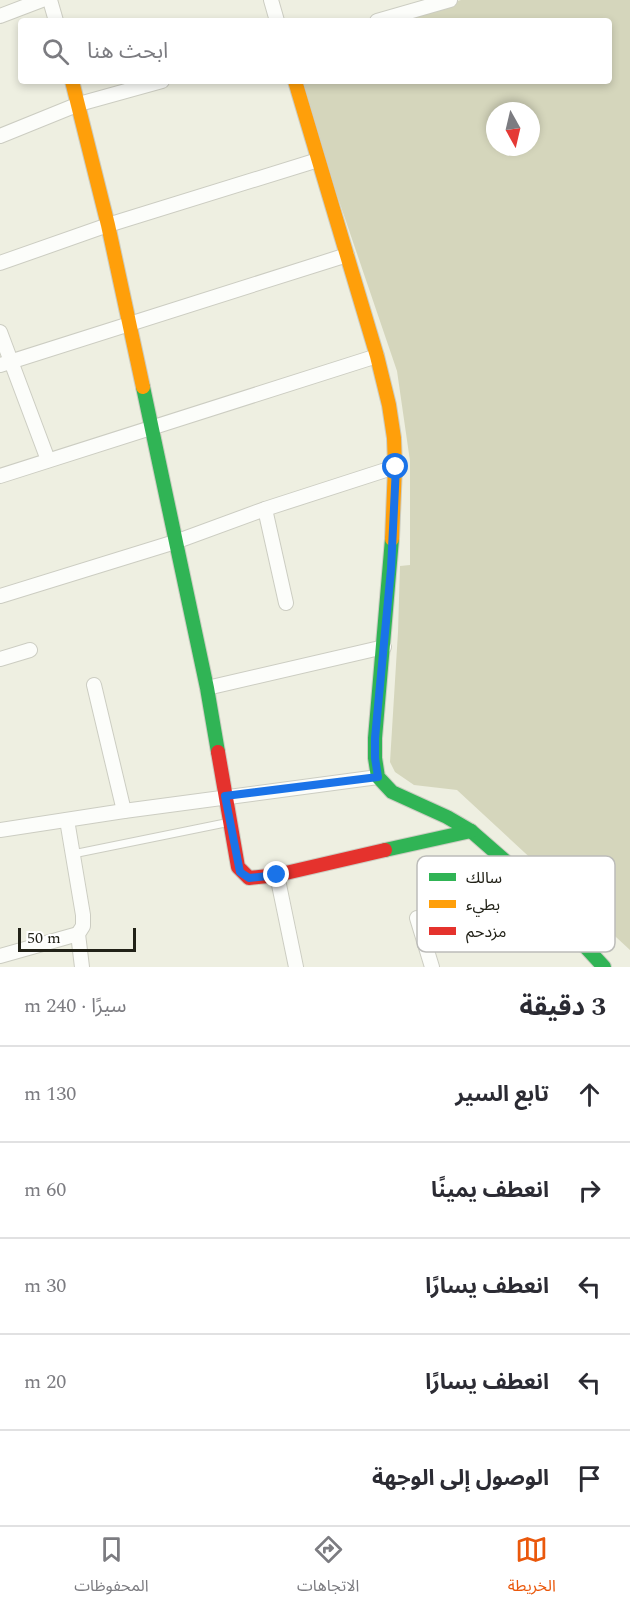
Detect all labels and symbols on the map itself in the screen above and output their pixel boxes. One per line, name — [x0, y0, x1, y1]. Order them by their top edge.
north arrow — [486, 102, 540, 156]
route start — [382, 453, 408, 479]
legend — [417, 856, 615, 952]
route end — [263, 861, 289, 887]
text: سالك — [466, 866, 502, 890]
text: بطيء — [466, 893, 500, 917]
text: مزدحم — [466, 920, 506, 944]
scale bar — [18, 925, 136, 953]

